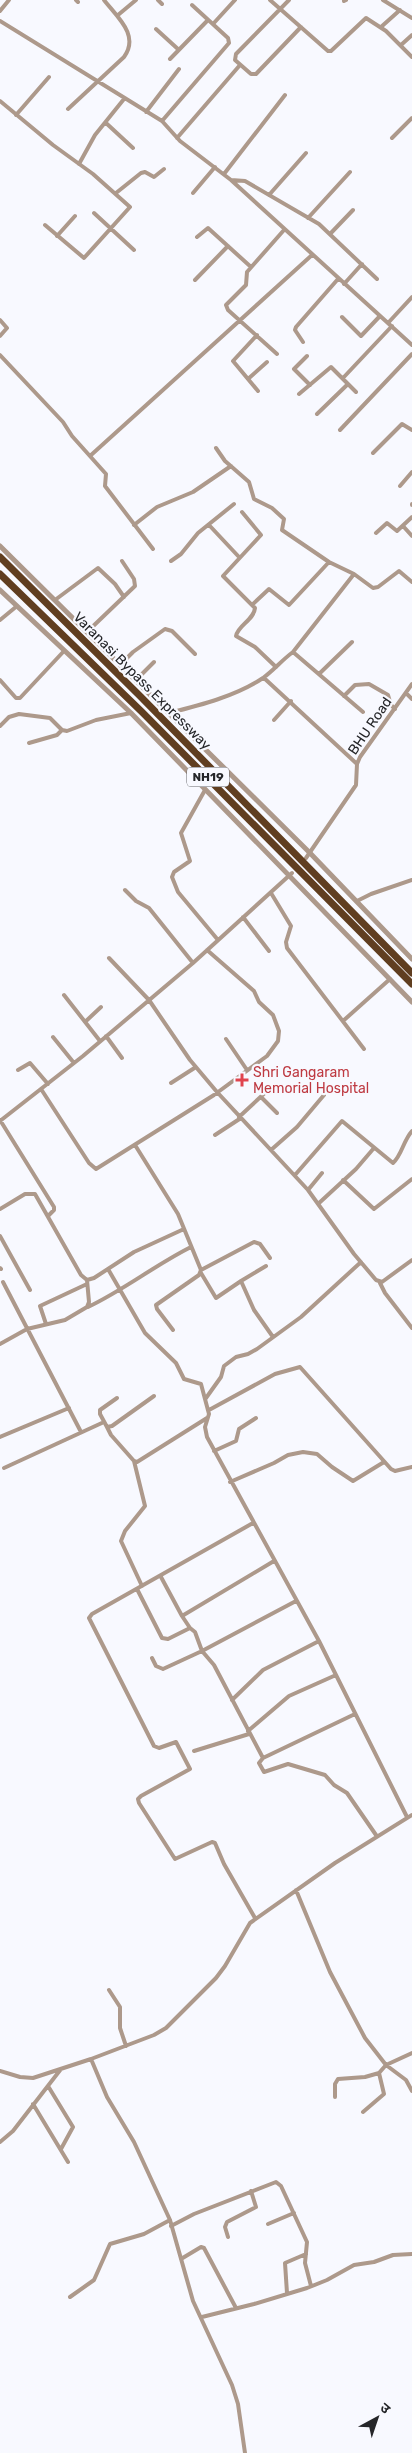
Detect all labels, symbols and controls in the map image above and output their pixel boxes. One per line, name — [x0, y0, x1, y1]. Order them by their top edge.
street label: Varanasi Bypass Expressway — [70, 609, 215, 754]
street label: BHU Road — [345, 694, 395, 758]
road number: NH19 — [187, 768, 229, 786]
place label: Shri Gangaram Memorial Hospital — [253, 1064, 369, 1097]
marker: Shri Gangaram Memorial Hospital — [235, 1073, 249, 1087]
north arrow — [352, 2393, 402, 2443]
text: उ — [376, 2399, 394, 2418]

